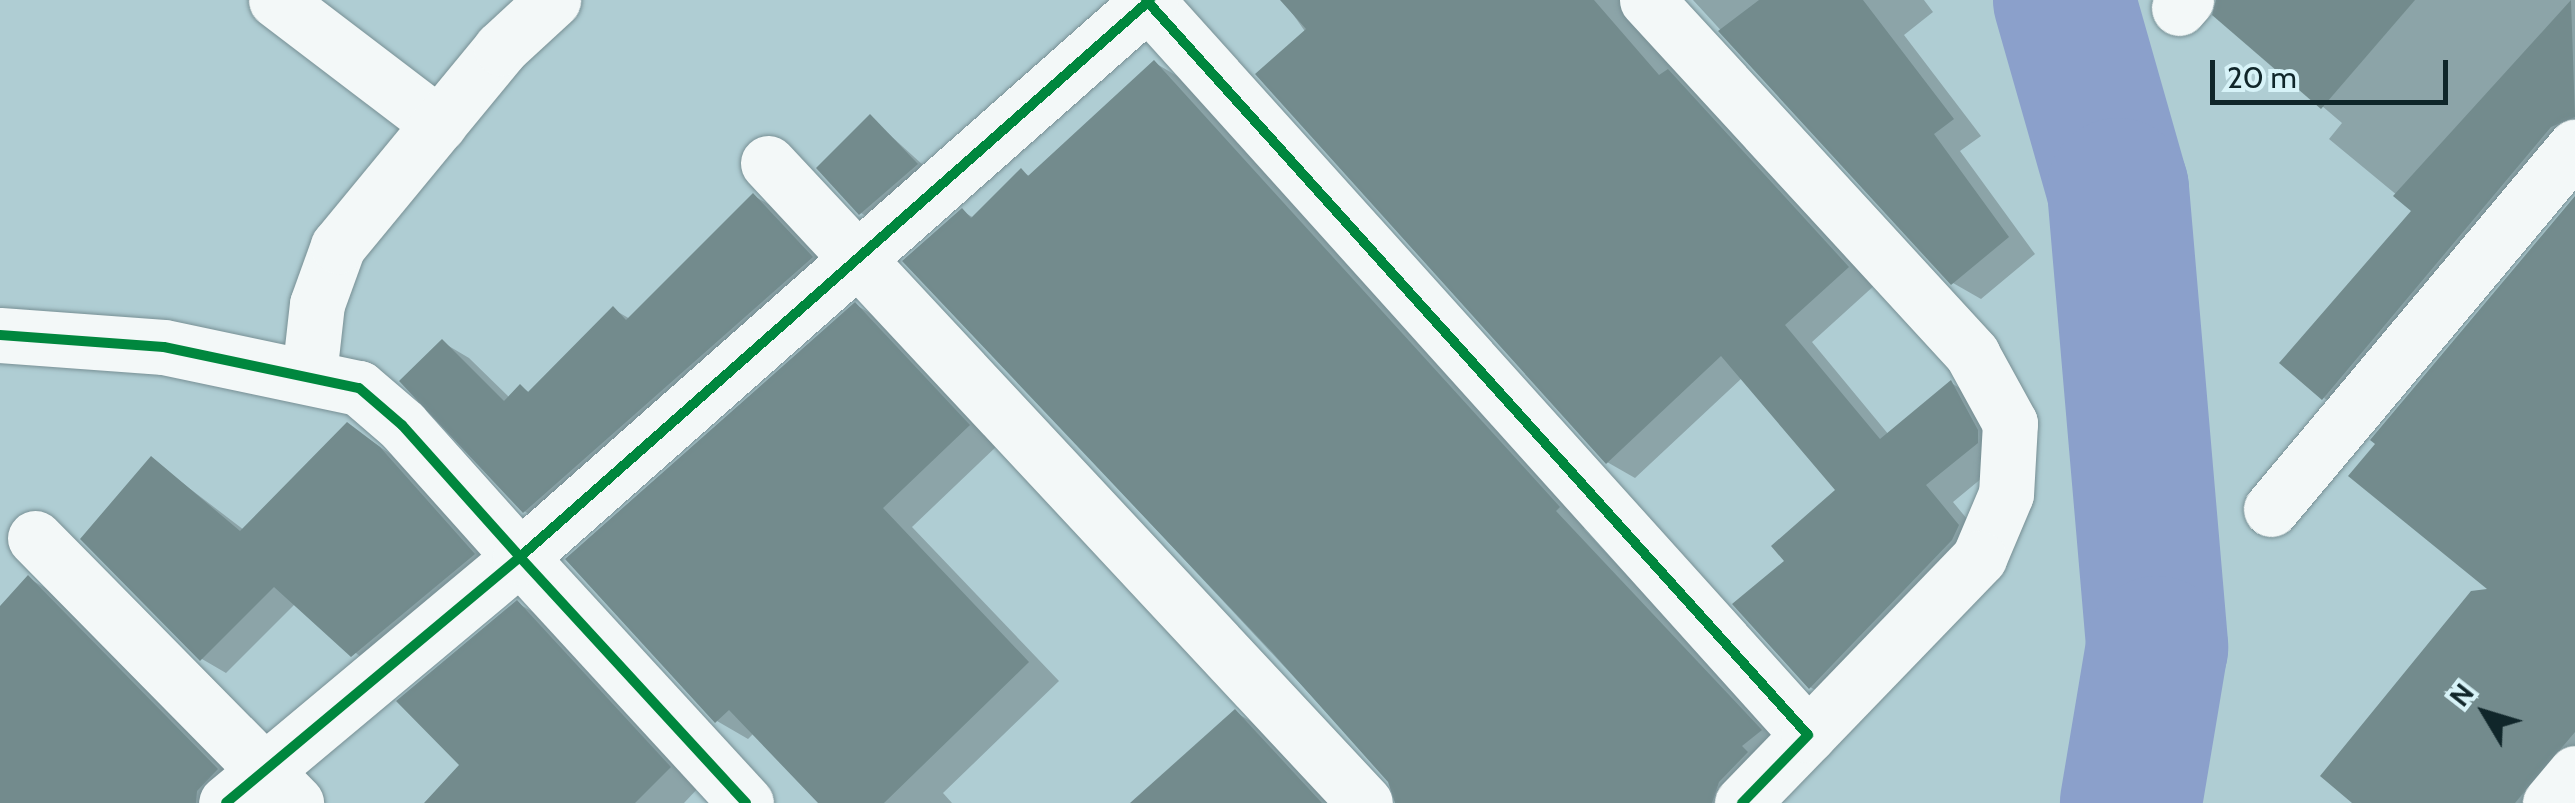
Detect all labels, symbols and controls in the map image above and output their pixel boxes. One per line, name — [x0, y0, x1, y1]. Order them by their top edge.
scale bar — [2215, 40, 2452, 102]
text: 20 m — [2227, 59, 2297, 96]
north arrow — [2435, 663, 2535, 763]
text: N — [2442, 676, 2481, 713]

